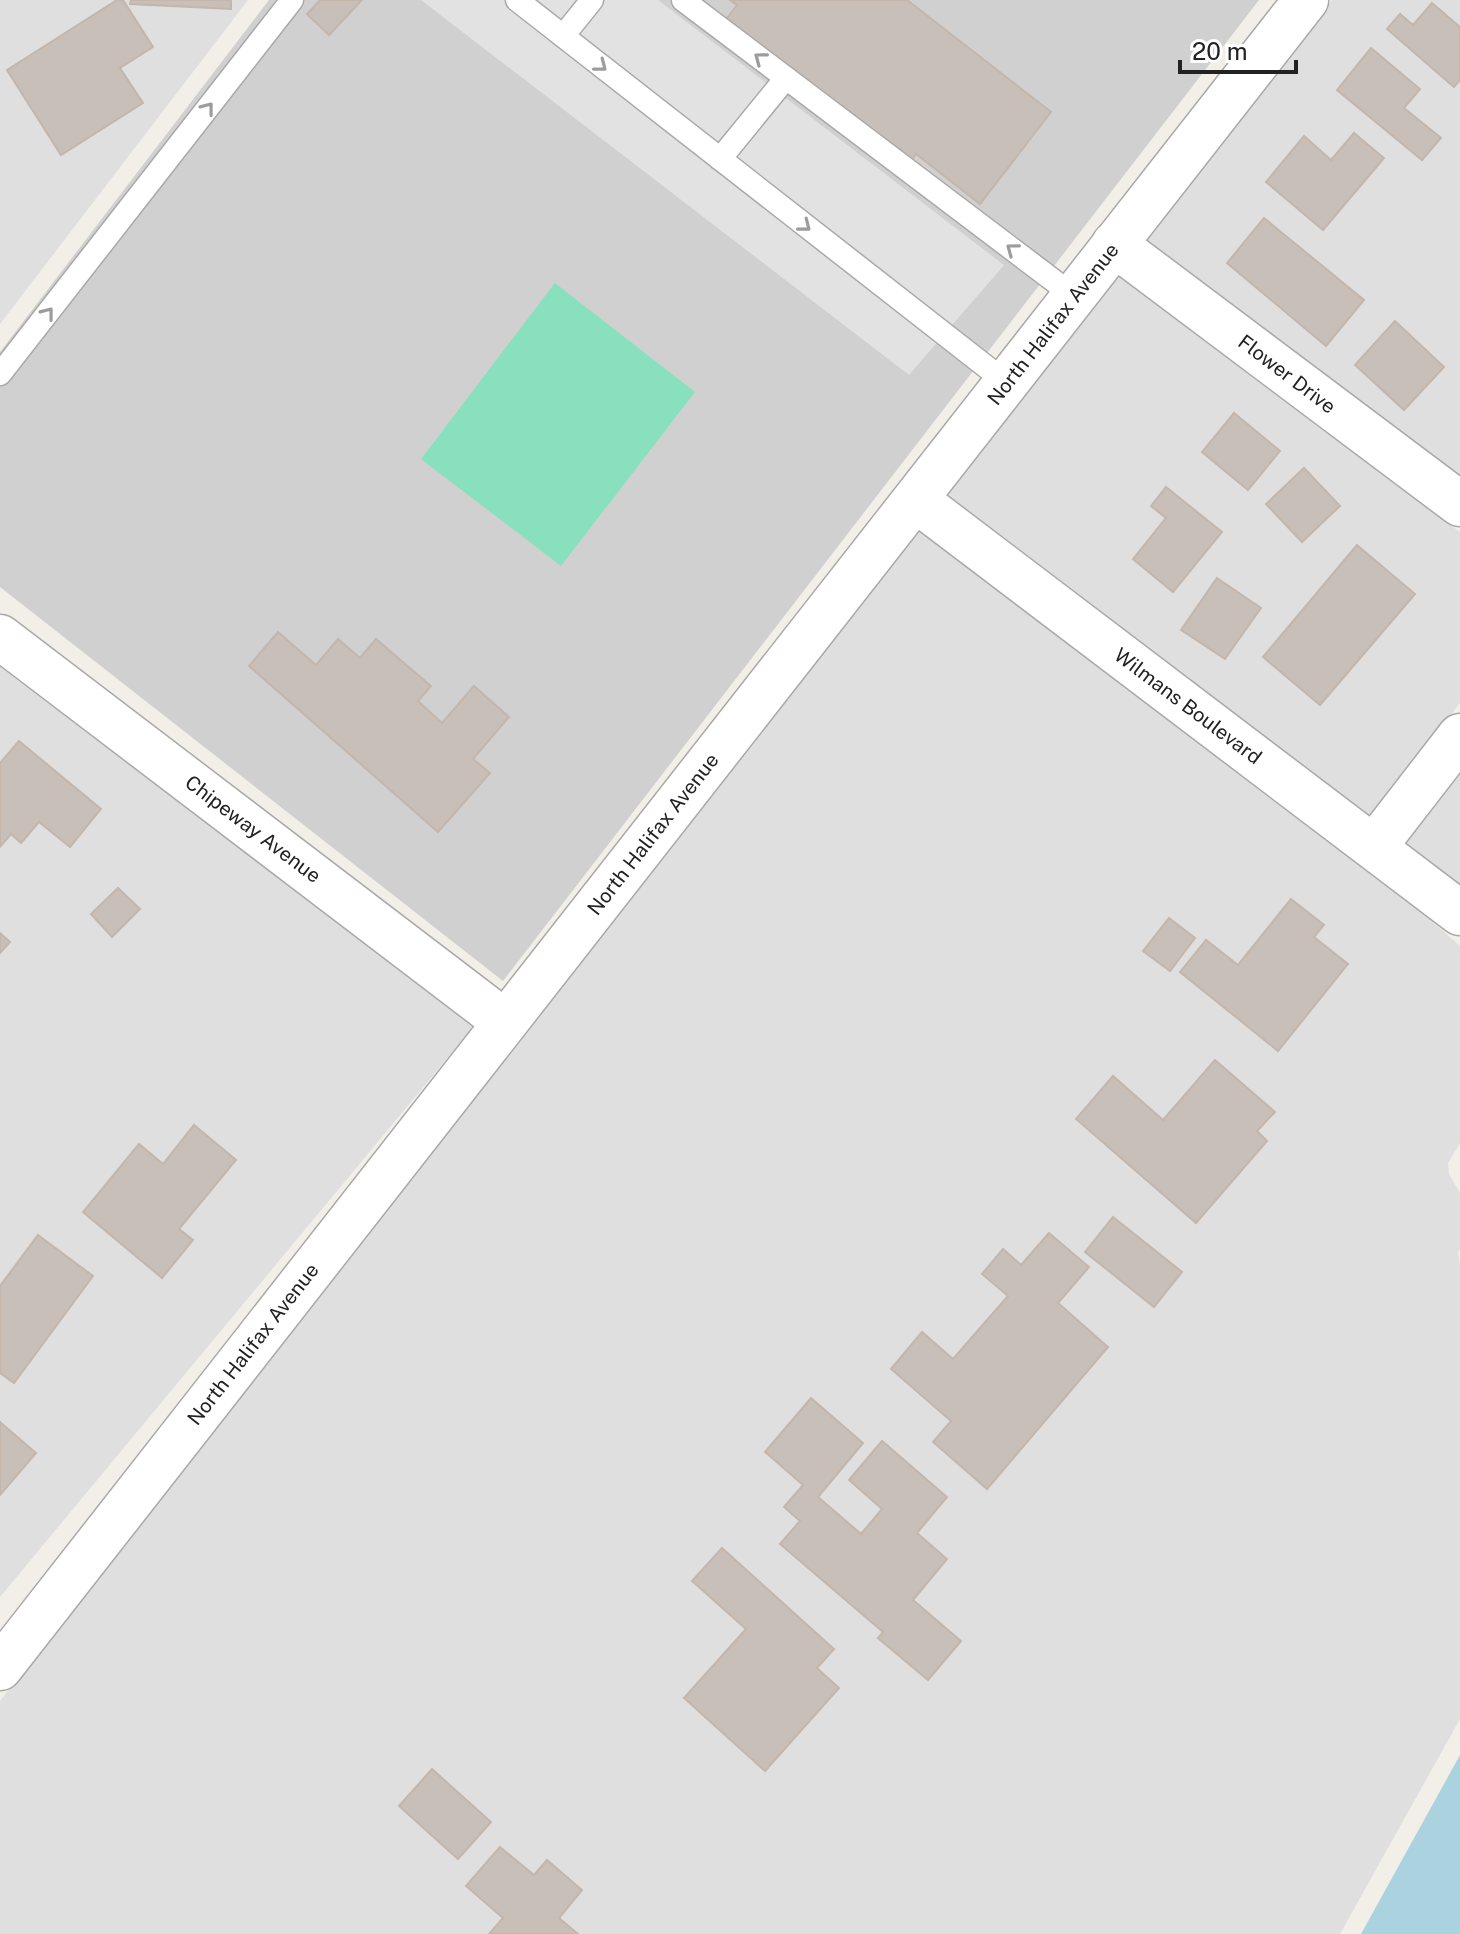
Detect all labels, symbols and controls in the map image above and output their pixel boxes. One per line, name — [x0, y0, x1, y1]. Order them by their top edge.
scale bar — [1180, 24, 1296, 74]
text: 20 m — [1192, 37, 1248, 65]
one-way arrow — [754, 54, 769, 68]
one-way arrow — [592, 56, 607, 70]
one-way arrow — [198, 102, 212, 116]
one-way arrow — [796, 216, 810, 231]
street label: North Halifax Avenue — [982, 238, 1124, 410]
one-way arrow — [1006, 245, 1021, 259]
one-way arrow — [38, 308, 53, 322]
street label: Flower Drive — [1234, 330, 1340, 418]
street label: Wilmans Boulevard — [1110, 643, 1266, 769]
street label: North Halifax Avenue — [582, 748, 724, 920]
street label: Chipeway Avenue — [180, 770, 326, 888]
street label: North Halifax Avenue — [182, 1258, 324, 1430]

